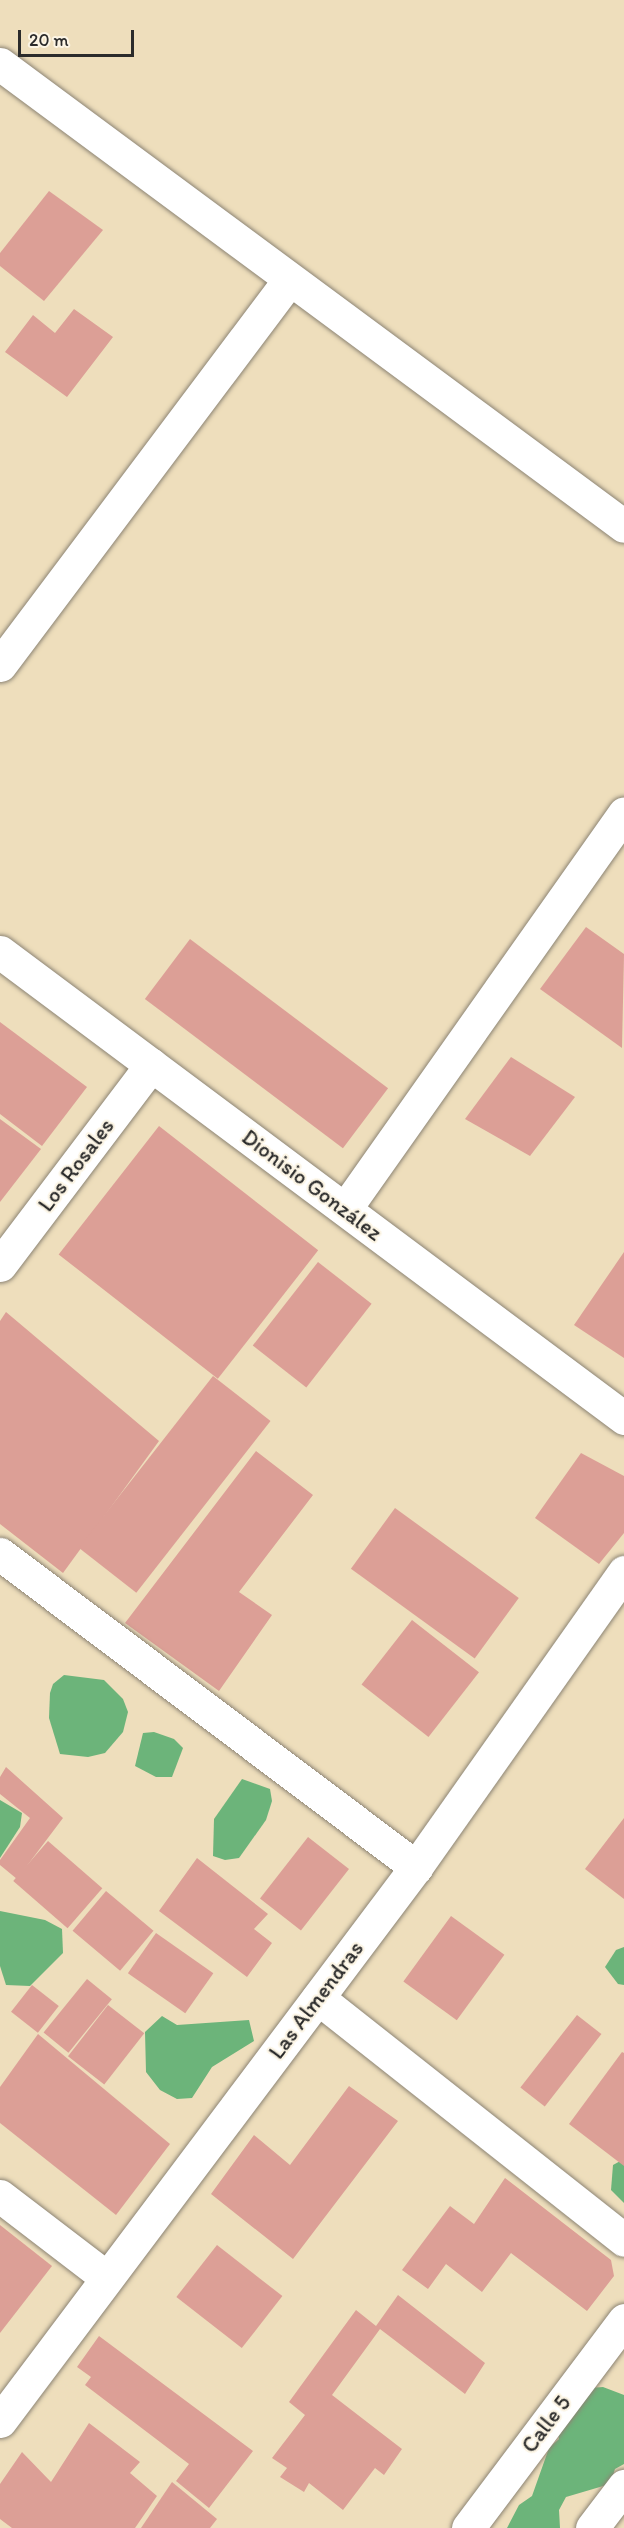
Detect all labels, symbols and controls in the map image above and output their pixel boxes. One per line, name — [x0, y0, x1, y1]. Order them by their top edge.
scale bar — [21, 18, 136, 56]
text: 20 m — [29, 29, 69, 51]
street label: Los Rosales — [33, 1114, 119, 1216]
street label: Dionisio González — [237, 1124, 387, 1246]
street label: Las Almendras — [263, 1936, 369, 2064]
street label: Calle 5 — [516, 2390, 576, 2458]

